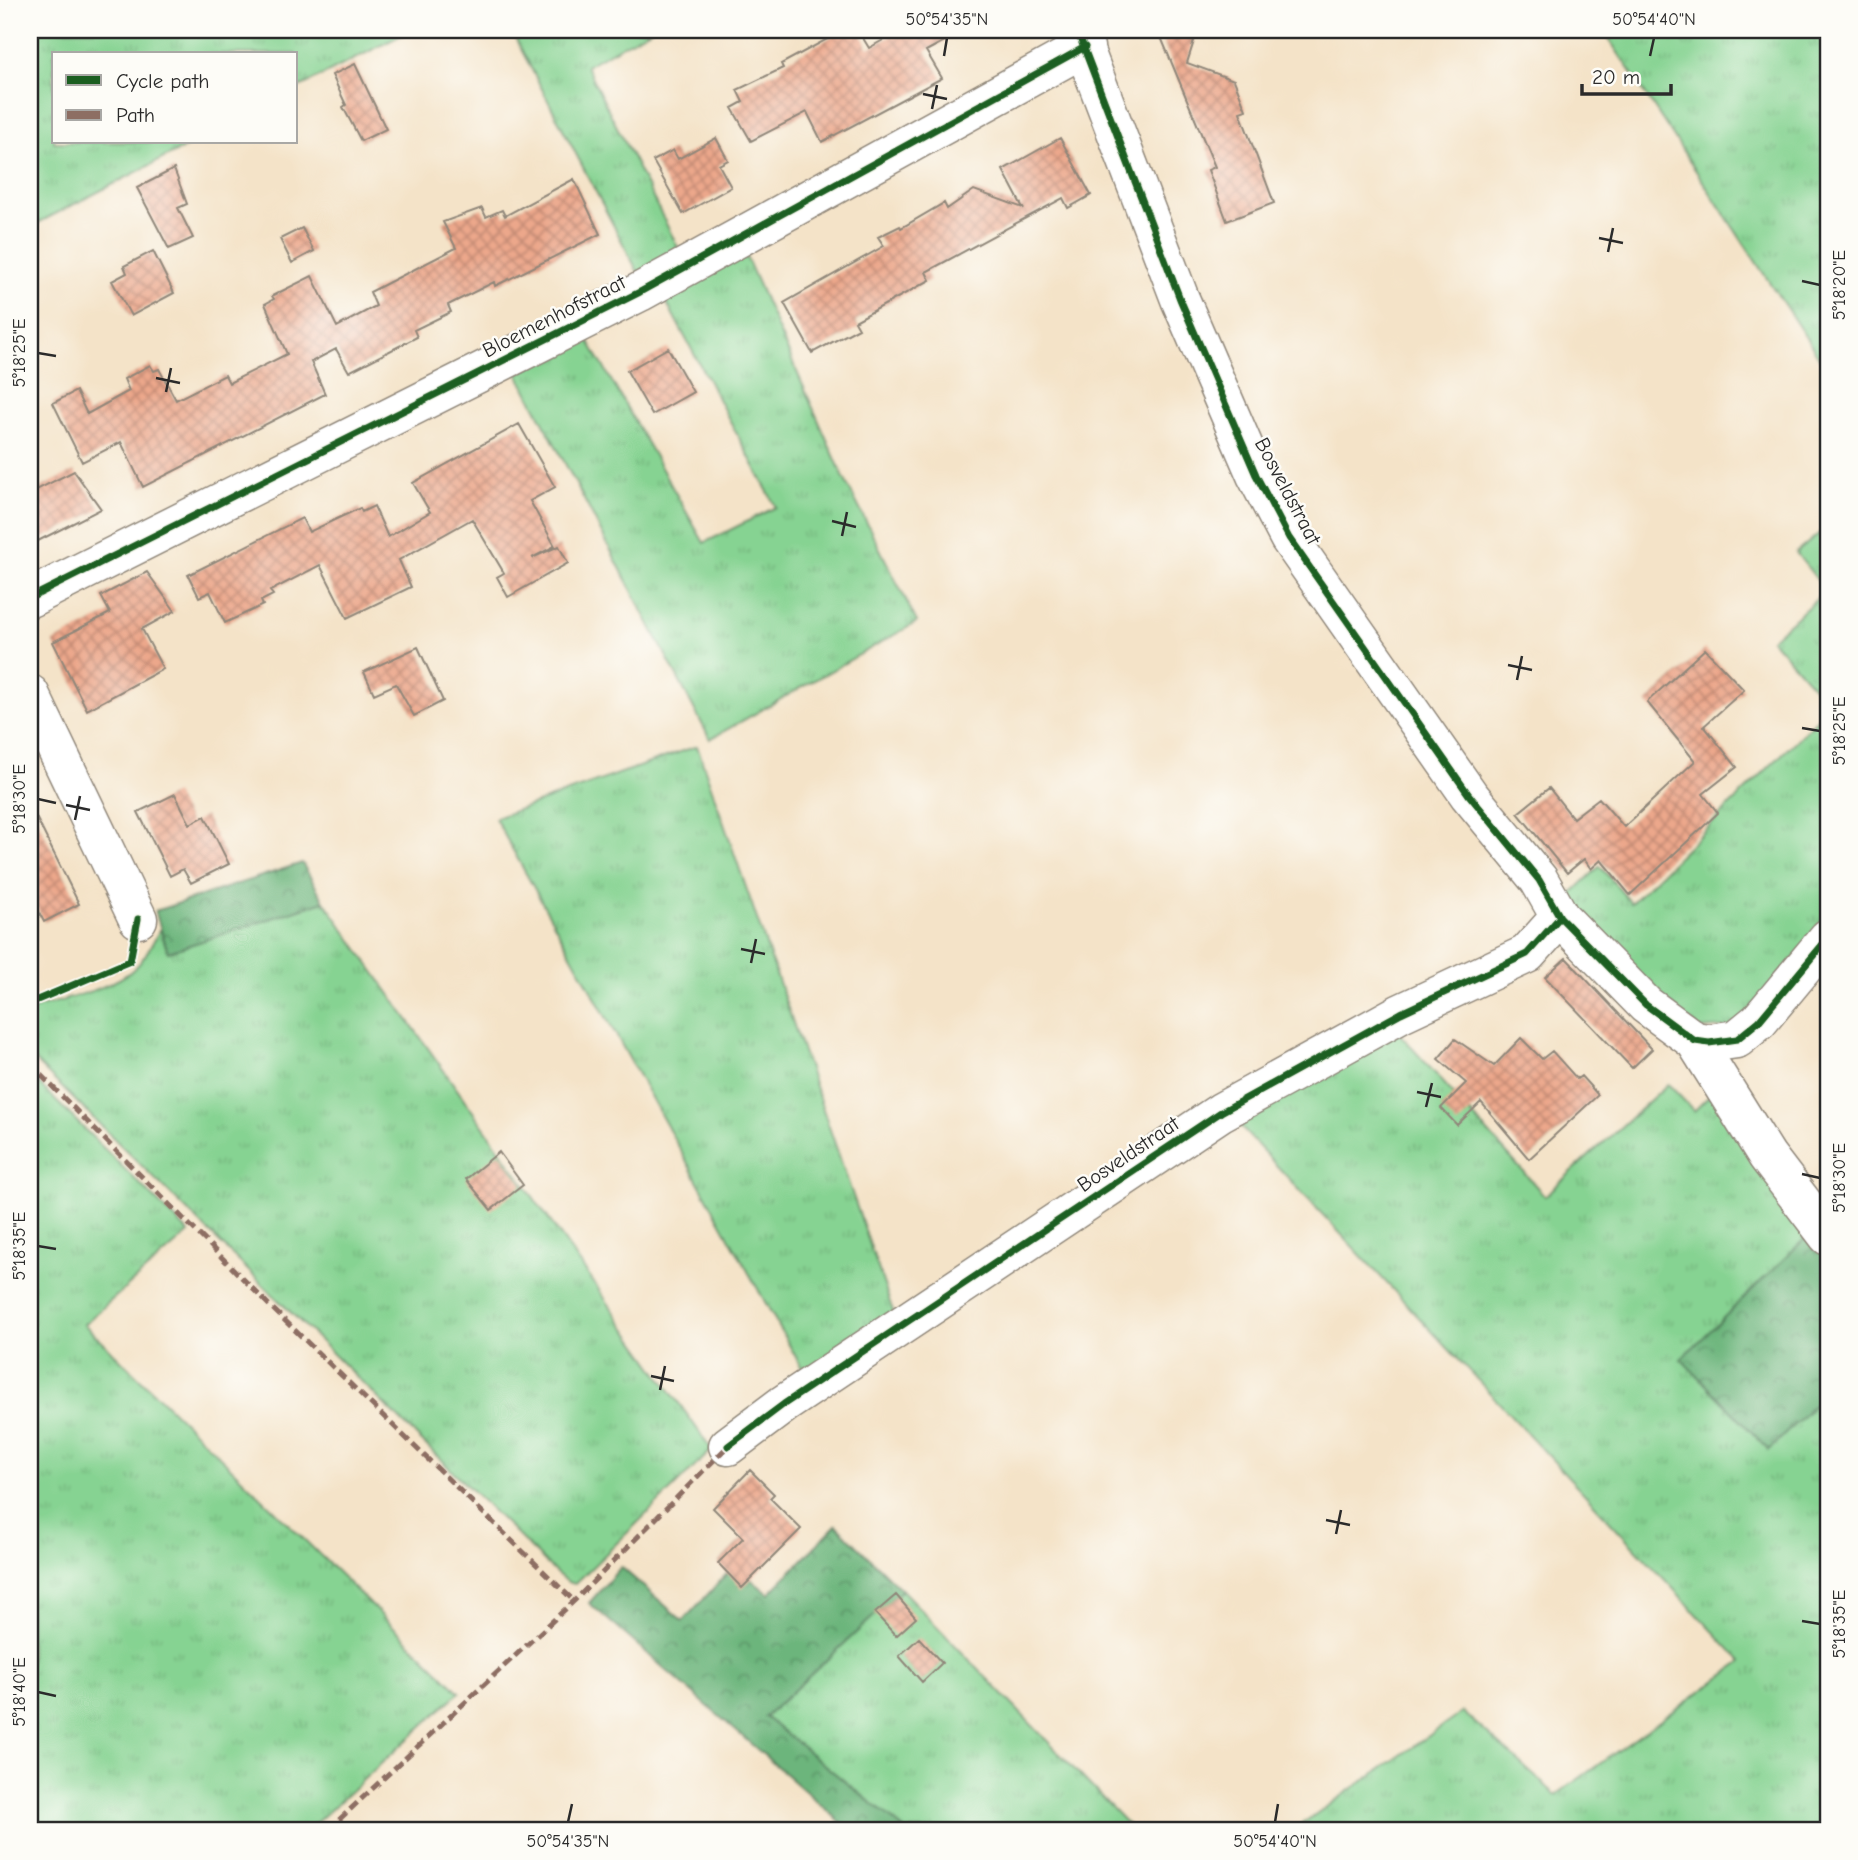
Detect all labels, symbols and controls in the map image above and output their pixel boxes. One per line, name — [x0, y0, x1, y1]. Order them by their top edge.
text: 50°54'35"N — [906, 9, 988, 30]
text: 50°54'40"N — [1612, 9, 1696, 30]
legend — [52, 52, 298, 144]
scale bar — [1582, 52, 1671, 96]
text: 20 m — [1592, 65, 1640, 89]
text: Cycle path — [116, 69, 209, 93]
text: Path — [116, 103, 155, 127]
text: 5°18'20"E — [1829, 250, 1850, 320]
street label: Bloemenhofstraat — [478, 269, 630, 362]
text: 5°18'25"E — [9, 318, 30, 388]
street label: Bosveldstraat — [1250, 433, 1327, 549]
text: 5°18'25"E — [1829, 696, 1850, 766]
text: 5°18'30"E — [9, 764, 30, 834]
street label: Bosveldstraat — [1073, 1111, 1184, 1197]
text: 5°18'30"E — [1829, 1143, 1850, 1213]
text: 5°18'35"E — [9, 1211, 30, 1280]
text: 5°18'35"E — [1829, 1589, 1850, 1658]
text: 5°18'40"E — [9, 1657, 30, 1727]
text: 50°54'35"N — [527, 1831, 609, 1852]
text: 50°54'40"N — [1233, 1831, 1317, 1852]

